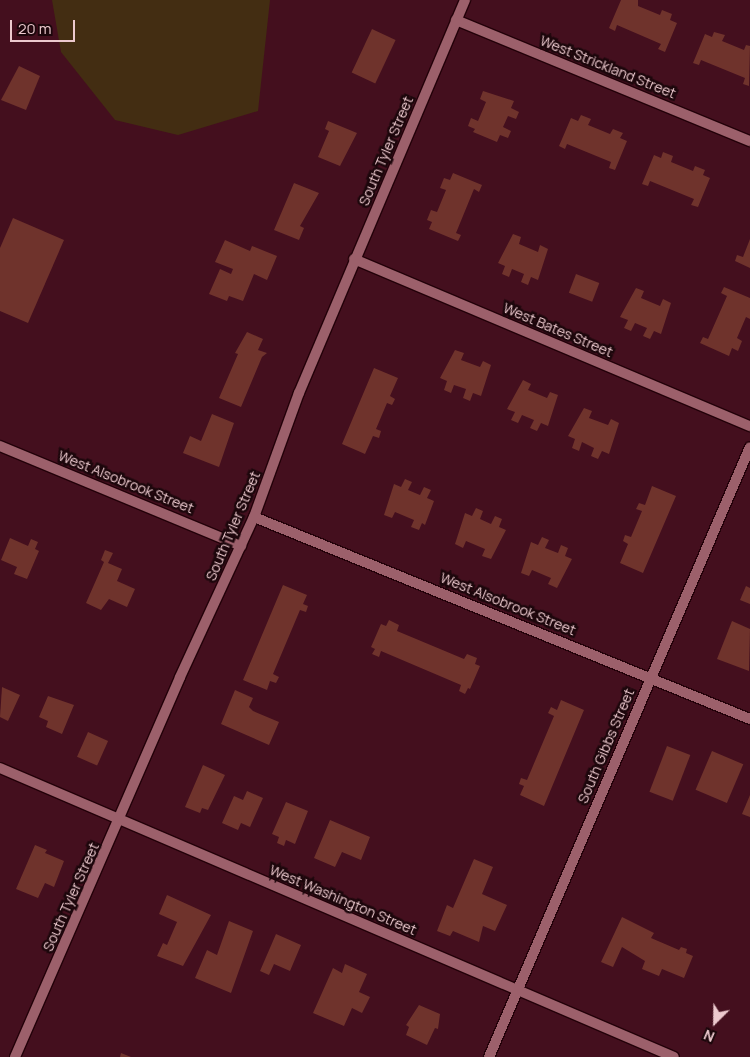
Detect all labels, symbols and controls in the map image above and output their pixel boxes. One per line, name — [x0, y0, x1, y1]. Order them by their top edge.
scale bar — [12, 10, 78, 42]
text: 20 m — [18, 18, 51, 39]
street label: West Strickland Street — [538, 32, 678, 102]
street label: South Tyler Street — [355, 94, 417, 208]
street label: West Bates Street — [501, 299, 615, 361]
street label: West Alsobrook Street — [56, 447, 196, 517]
street label: South Tyler Street — [202, 469, 264, 583]
street label: West Alsobrook Street — [438, 569, 578, 639]
street label: South Gibbs Street — [574, 686, 638, 806]
street label: South Tyler Street — [40, 840, 102, 954]
street label: West Washington Street — [267, 861, 419, 939]
north arrow — [690, 997, 740, 1047]
text: N — [701, 1026, 717, 1047]

